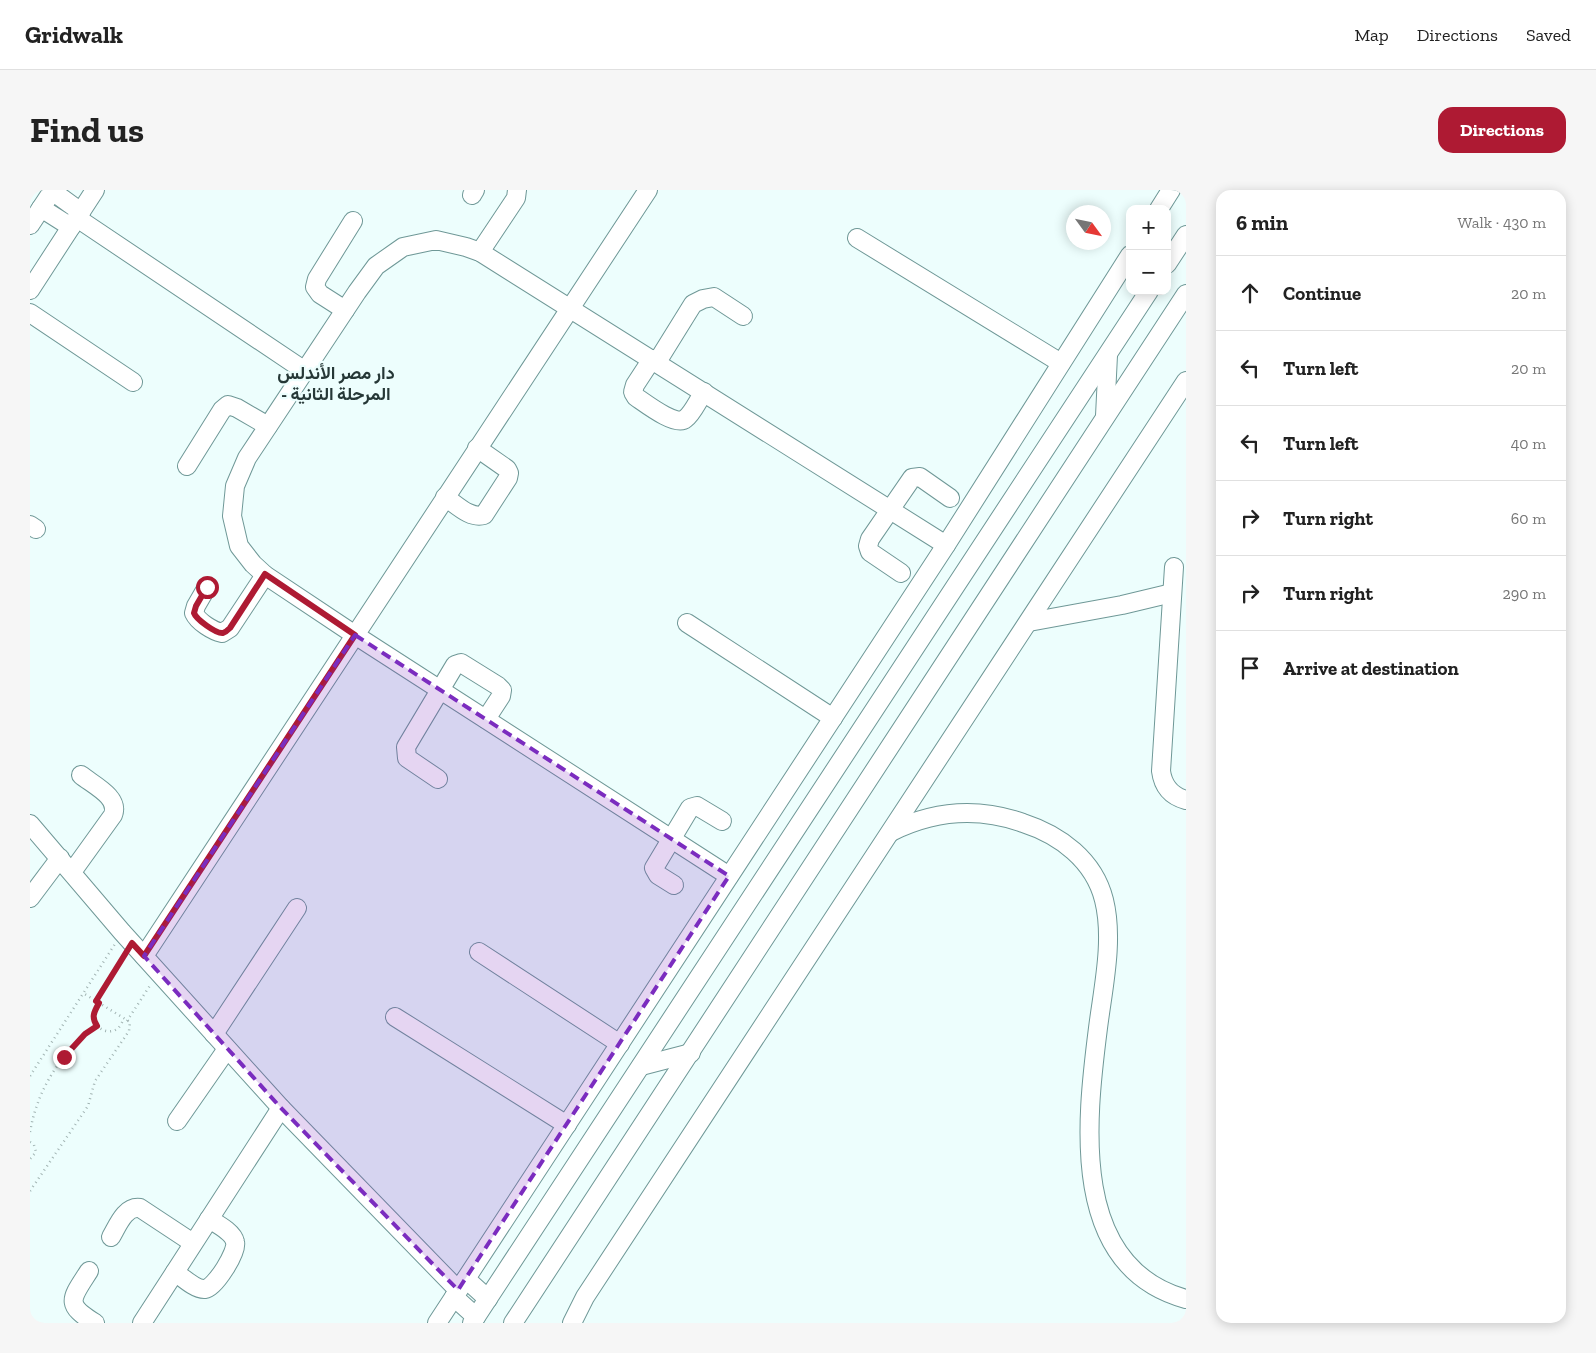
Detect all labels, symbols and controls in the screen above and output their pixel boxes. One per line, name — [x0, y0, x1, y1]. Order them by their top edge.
text: Gridwalk — [25, 20, 123, 49]
text: Map — [1354, 24, 1389, 46]
text: Directions — [1417, 24, 1498, 46]
text: Saved — [1526, 24, 1571, 46]
button: Directions — [1438, 107, 1566, 153]
text: Find us — [30, 109, 144, 151]
north arrow — [1066, 205, 1111, 250]
map controls — [1126, 205, 1171, 295]
button: + — [1126, 205, 1171, 250]
text: 6 min — [1236, 210, 1288, 235]
text: Walk · 430 m — [1458, 213, 1546, 232]
button: − — [1126, 250, 1171, 295]
icon: ahead — [1236, 279, 1264, 307]
text: Continue — [1283, 282, 1361, 305]
text: 20 m — [1511, 284, 1546, 303]
icon: left — [1236, 354, 1264, 382]
text: Turn left — [1283, 357, 1358, 380]
text: 20 m — [1511, 359, 1546, 378]
district label: دار مصر الأندلس - المرحلة الثانية — [277, 362, 395, 405]
icon: left — [1236, 429, 1264, 457]
text: Turn left — [1283, 432, 1358, 455]
text: 40 m — [1511, 434, 1546, 453]
icon: right — [1236, 504, 1264, 532]
text: Turn right — [1283, 507, 1373, 530]
text: 60 m — [1511, 509, 1546, 528]
route start — [196, 576, 219, 599]
icon: right — [1236, 579, 1264, 607]
text: Turn right — [1283, 582, 1373, 605]
text: 290 m — [1503, 584, 1546, 603]
icon: arrive — [1236, 654, 1264, 682]
text: Arrive at destination — [1283, 657, 1459, 680]
route end — [53, 1046, 76, 1069]

